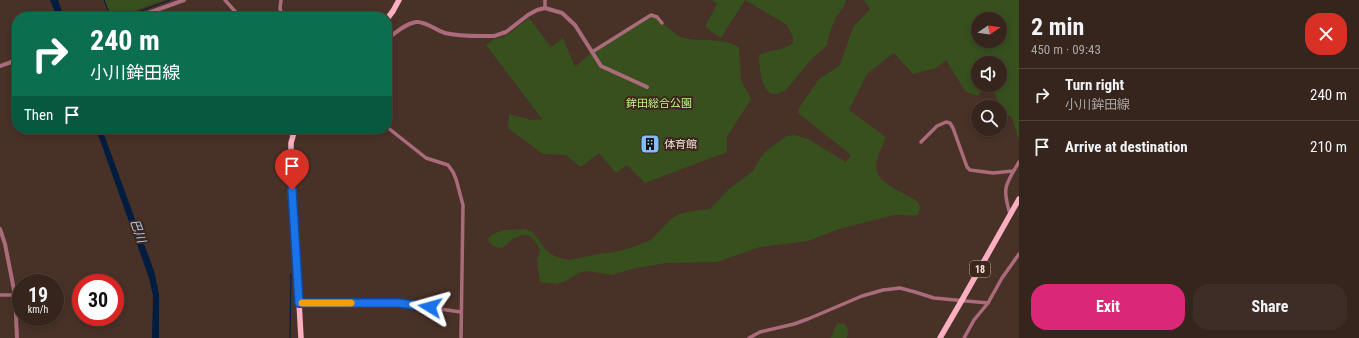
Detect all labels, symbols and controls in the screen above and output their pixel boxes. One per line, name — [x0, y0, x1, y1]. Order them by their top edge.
north arrow — [971, 12, 1007, 48]
map controls — [971, 12, 1007, 136]
text: 2 min — [1031, 13, 1084, 41]
button: close — [1305, 13, 1347, 55]
text: 240 m — [90, 24, 160, 57]
icon: right — [24, 28, 76, 80]
text: 450 m · 09:43 — [1031, 42, 1101, 57]
button: sound — [971, 56, 1007, 92]
text: 小川鉾田線 — [90, 62, 180, 83]
text: Turn right — [1065, 76, 1124, 94]
icon: right — [1031, 84, 1053, 106]
text: 240 m — [1310, 86, 1347, 104]
park label: 鉾田総合公園 — [626, 97, 692, 110]
text: 小川鉾田線 — [1065, 97, 1130, 112]
button: search — [971, 100, 1007, 136]
icon: arrive — [61, 104, 83, 126]
text: Then — [24, 106, 53, 124]
building icon: 体育館 — [639, 133, 661, 155]
icon: arrive — [1031, 136, 1053, 158]
place label: 体育館 — [664, 138, 697, 151]
text: Arrive at destination — [1065, 138, 1188, 156]
text: 210 m — [1310, 138, 1347, 156]
pin — [275, 149, 309, 190]
icon: arrive — [281, 155, 303, 177]
water label: 巴川 — [127, 217, 149, 247]
road number: 18 — [970, 261, 990, 277]
speed limit sign: 30 — [72, 274, 124, 326]
text: 19 — [28, 283, 48, 307]
button: Exit — [1031, 284, 1185, 330]
button: Share — [1193, 284, 1347, 330]
position arrow — [409, 286, 451, 328]
text: km/h — [28, 304, 48, 315]

